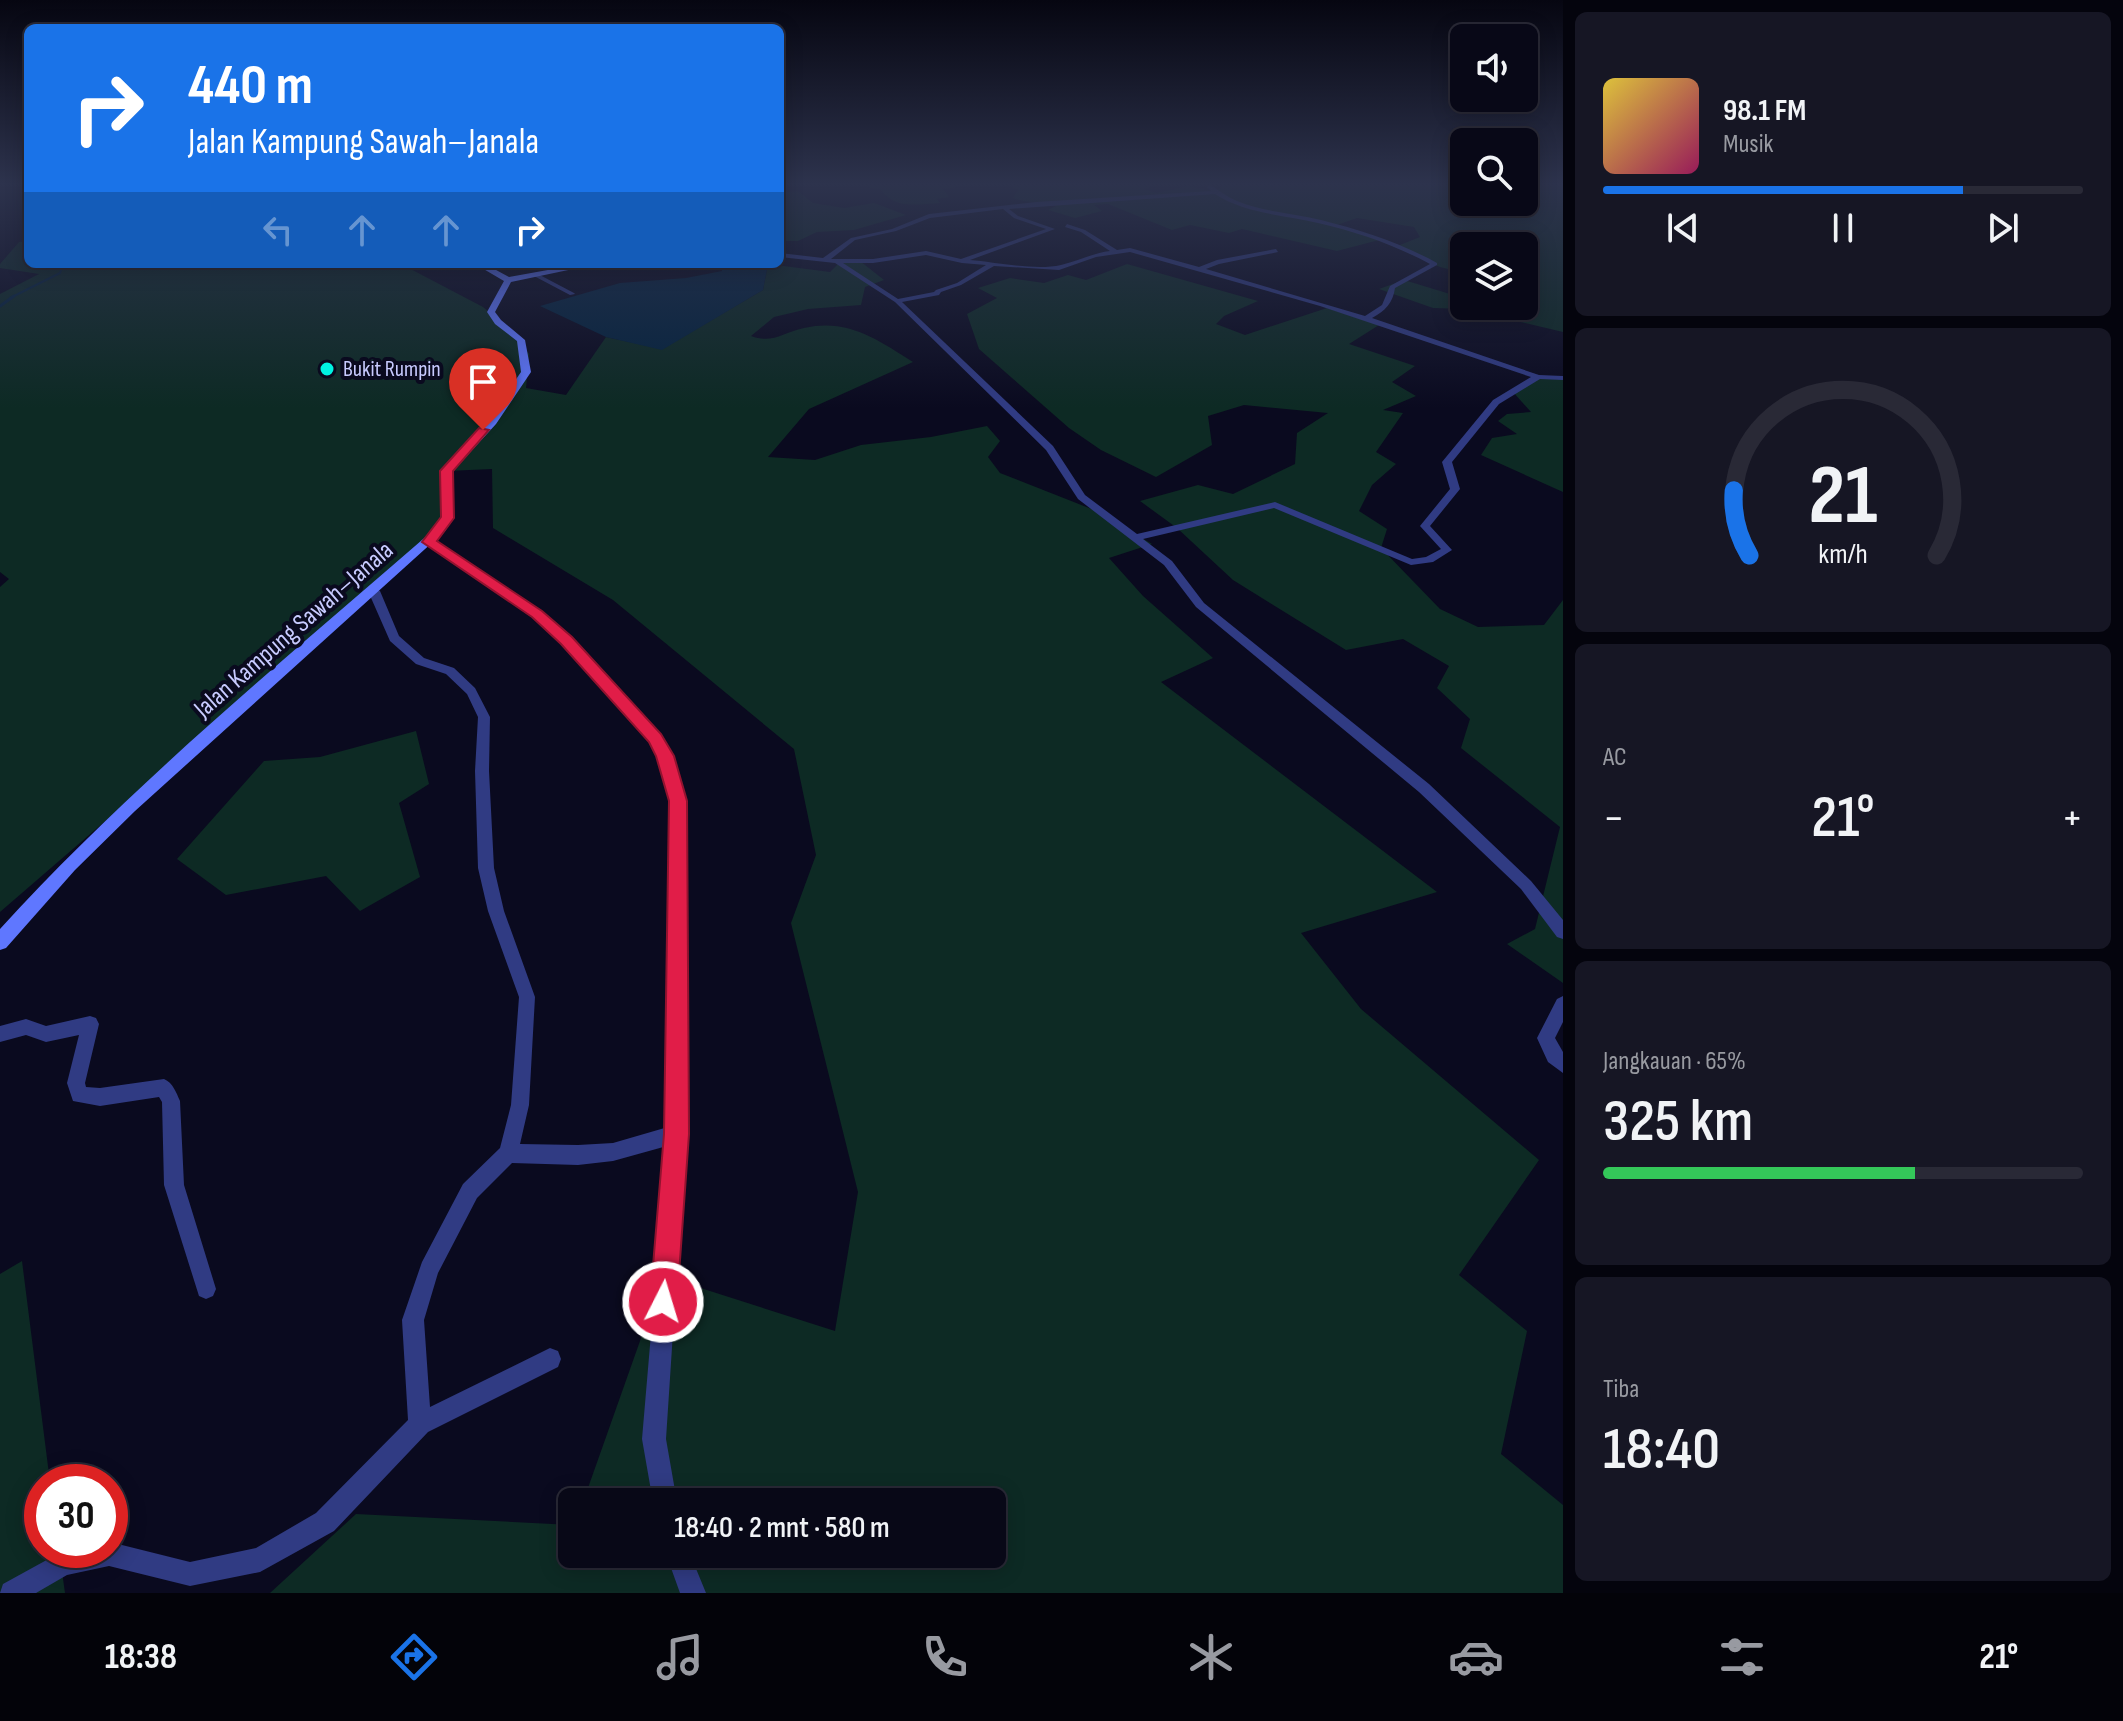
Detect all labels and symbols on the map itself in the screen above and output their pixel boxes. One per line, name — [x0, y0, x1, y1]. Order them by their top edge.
pin — [449, 348, 517, 430]
place label: Bukit Rumpin — [343, 356, 441, 383]
marker: Bukit Rumpin — [318, 360, 336, 378]
street label: Jalan Kampung Sawah–Janala — [187, 535, 400, 726]
position arrow — [621, 1260, 705, 1344]
speed limit sign: 30 — [24, 1464, 128, 1568]

